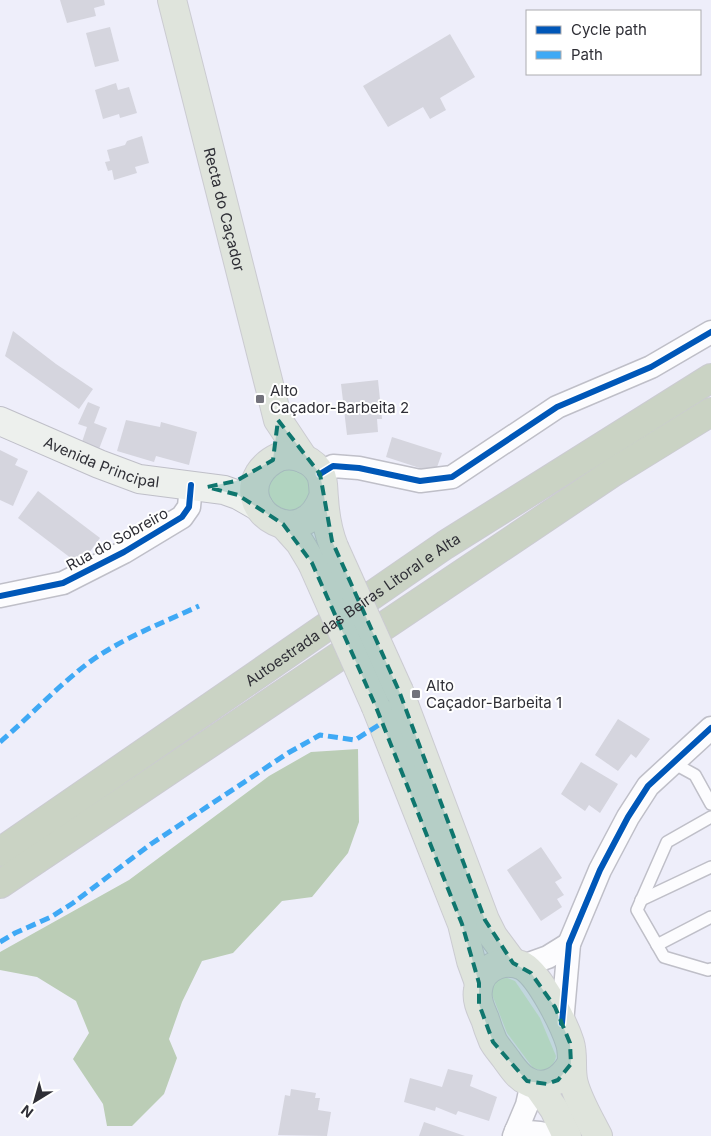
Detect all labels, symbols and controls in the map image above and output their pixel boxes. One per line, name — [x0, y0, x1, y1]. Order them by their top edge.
legend — [526, 10, 701, 75]
text: Cycle path — [571, 20, 647, 39]
text: Path — [571, 45, 603, 64]
street label: Recta do Caçador — [200, 145, 250, 274]
place label: Alto Caçador-Barbeita 2 — [270, 381, 409, 417]
marker: Alto Caçador-Barbeita 2 — [254, 393, 266, 405]
street label: Avenida Principal — [41, 432, 161, 491]
street label: Rua do Sobreiro — [63, 503, 171, 575]
street label: Autoestrada das Beiras Litoral e Alta — [241, 528, 464, 690]
place label: Alto Caçador-Barbeita 1 — [426, 676, 562, 712]
marker: Alto Caçador-Barbeita 1 — [410, 688, 422, 700]
north arrow — [10, 1076, 60, 1126]
text: N — [17, 1102, 36, 1122]

